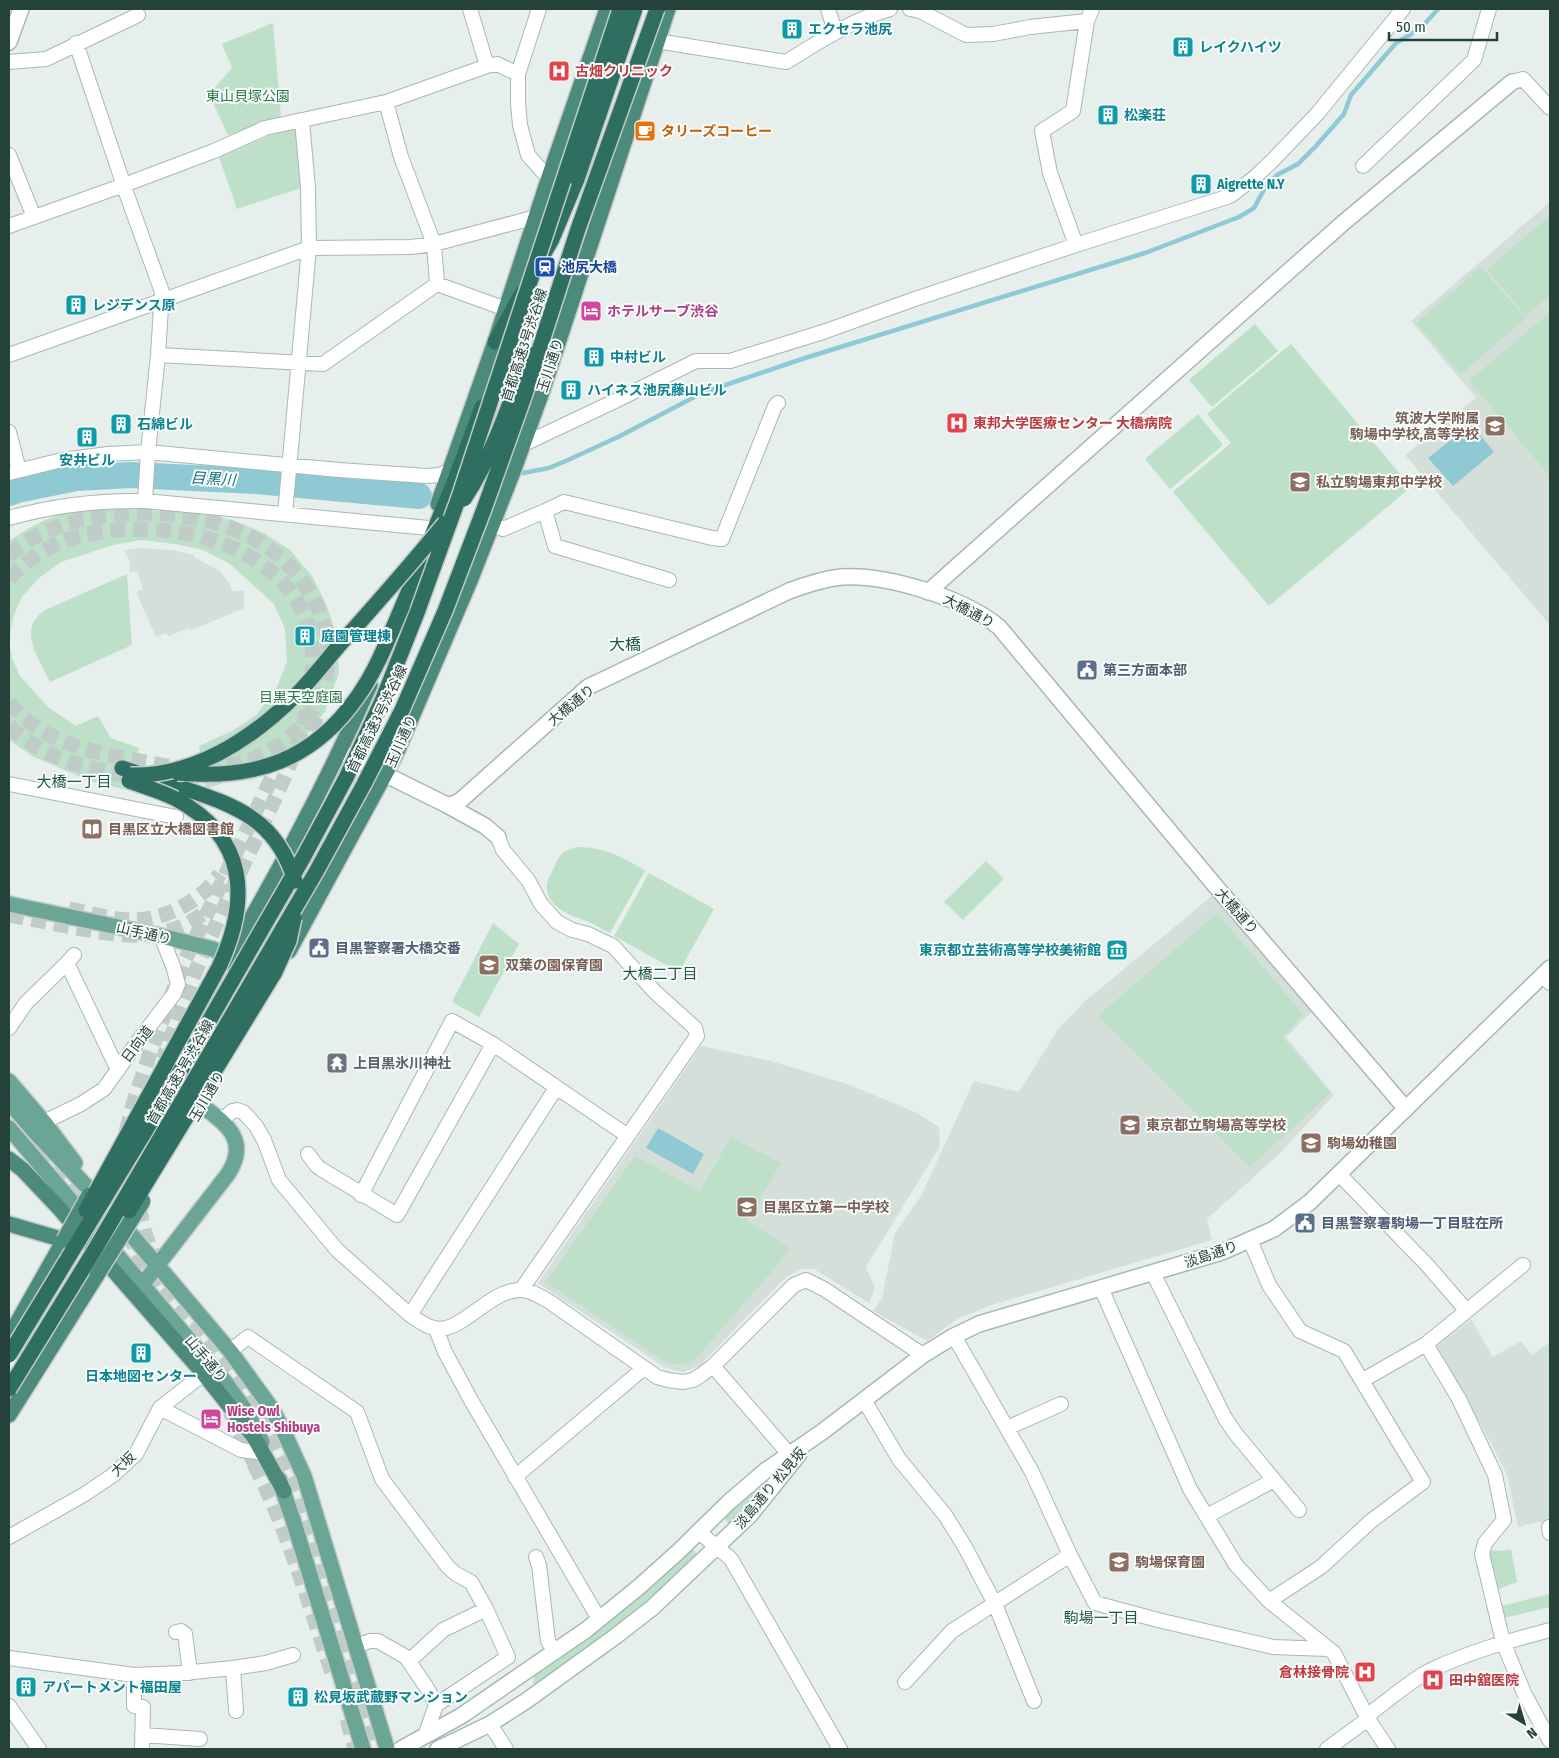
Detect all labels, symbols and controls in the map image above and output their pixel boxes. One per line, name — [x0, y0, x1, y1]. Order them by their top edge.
scale bar — [1389, 10, 1496, 42]
building icon: エクセラ池尻 — [780, 17, 804, 41]
text: 50 m — [1396, 18, 1426, 36]
place label: エクセラ池尻 — [808, 21, 892, 38]
building icon: レイクハイツ — [1171, 35, 1195, 59]
place label: レイクハイツ — [1199, 39, 1282, 56]
hospital icon: 古畑クリニック — [547, 59, 571, 83]
place label: 古畑クリニック — [575, 63, 673, 80]
park label: 東山貝塚公園 — [206, 88, 290, 105]
building icon: 松楽荘 — [1096, 103, 1120, 127]
place label: 松楽荘 — [1124, 107, 1166, 124]
cafe icon: タリーズコーヒー — [633, 119, 657, 143]
place label: タリーズコーヒー — [661, 123, 772, 140]
building icon: Aigrette N.Y — [1189, 172, 1213, 196]
place label: Aigrette N.Y — [1216, 176, 1285, 193]
station icon: 池尻大橋 — [533, 255, 557, 279]
place label: 池尻大橋 — [561, 259, 617, 276]
street label: 首都高速3号渋谷線 — [498, 286, 551, 404]
building icon: レジデンス原 — [64, 293, 88, 317]
place label: レジデンス原 — [92, 297, 176, 314]
hotel icon: ホテルサーブ渋谷 — [579, 299, 603, 323]
place label: ホテルサーブ渋谷 — [607, 303, 719, 320]
street label: 玉川通り — [534, 336, 567, 394]
building icon: 中村ビル — [582, 345, 606, 369]
place label: 中村ビル — [610, 349, 666, 366]
building icon: ハイネス池尻藤山ビル — [559, 378, 583, 402]
place label: ハイネス池尻藤山ビル — [587, 382, 727, 399]
place label: 筑波大学附属 駒場中学校,高等学校 — [1350, 410, 1479, 443]
hospital icon: 東邦大学医療センター 大橋病院 — [945, 411, 969, 435]
building icon: 石綿ビル — [109, 412, 133, 436]
school or university icon: 筑波大学附属 駒場中学校,高等学校 — [1483, 414, 1507, 438]
place label: 東邦大学医療センター 大橋病院 — [973, 415, 1172, 432]
place label: 石綿ビル — [137, 416, 193, 433]
building icon: 安井ビル — [75, 425, 99, 449]
place label: 安井ビル — [59, 452, 115, 469]
water label: 目黒川 — [190, 469, 238, 489]
school or university icon: 私立駒場東邦中学校 — [1288, 470, 1312, 494]
place label: 私立駒場東邦中学校 — [1316, 474, 1442, 491]
street label: 大橋通り — [940, 591, 997, 632]
building icon: 庭園管理棟 — [293, 624, 317, 648]
place label: 庭園管理棟 — [321, 628, 391, 645]
district label: 大橋 — [609, 635, 641, 654]
public building icon: 第三方面本部 — [1075, 658, 1099, 682]
street label: 首都高速3号渋谷線 — [344, 662, 411, 776]
place label: 第三方面本部 — [1103, 662, 1187, 679]
street label: 大橋通り — [544, 681, 598, 730]
park label: 目黒天空庭園 — [259, 689, 343, 706]
street label: 玉川通り — [382, 712, 421, 770]
district label: 大橋一丁目 — [36, 773, 112, 791]
library icon: 目黒区立大橋図書館 — [80, 817, 104, 841]
place label: 目黒区立大橋図書館 — [108, 821, 234, 838]
street label: 大橋通り — [1212, 885, 1261, 938]
street label: 山手通り — [115, 919, 173, 948]
public building icon: 目黒警察署大橋交番 — [307, 936, 331, 960]
museum icon: 東京都立芸術高等学校美術館 — [1105, 938, 1129, 962]
place label: 目黒警察署大橋交番 — [335, 940, 461, 957]
place label: 東京都立芸術高等学校美術館 — [919, 942, 1101, 959]
school or university icon: 双葉の園保育園 — [477, 953, 501, 977]
place label: 双葉の園保育園 — [505, 957, 603, 974]
district label: 大橋二丁目 — [622, 965, 698, 983]
street label: 首都高速3号渋谷線 — [143, 1017, 217, 1128]
street label: 日向道 — [118, 1022, 157, 1066]
temple icon: 上目黒氷川神社 — [325, 1051, 349, 1075]
place label: 上目黒氷川神社 — [353, 1055, 451, 1072]
street label: 玉川通り — [186, 1068, 229, 1125]
school or university icon: 東京都立駒場高等学校 — [1118, 1113, 1142, 1137]
place label: 東京都立駒場高等学校 — [1146, 1117, 1286, 1134]
school or university icon: 駒場幼稚園 — [1299, 1131, 1323, 1155]
place label: 駒場幼稚園 — [1327, 1135, 1397, 1152]
school or university icon: 目黒区立第一中学校 — [735, 1195, 759, 1219]
place label: 目黒区立第一中学校 — [763, 1199, 889, 1216]
public building icon: 目黒警察署駒場一丁目駐在所 — [1293, 1211, 1317, 1235]
place label: 目黒警察署駒場一丁目駐在所 — [1321, 1215, 1503, 1232]
street label: 淡島通り — [1182, 1237, 1240, 1272]
street label: 山手通り — [181, 1332, 230, 1386]
building icon: 日本地図センター — [129, 1341, 153, 1365]
place label: 日本地図センター — [85, 1368, 197, 1385]
place label: Wise Owl Hostels Shibuya — [227, 1403, 320, 1436]
hotel icon: Wise Owl Hostels Shibuya — [199, 1407, 223, 1431]
street label: 淡島通り 松見坂 — [731, 1444, 809, 1533]
street label: 大坂 — [107, 1449, 139, 1480]
school or university icon: 駒場保育園 — [1107, 1550, 1131, 1574]
place label: 駒場保育園 — [1135, 1554, 1205, 1571]
district label: 駒場一丁目 — [1063, 1609, 1139, 1627]
hospital icon: 倉林接骨院 — [1353, 1660, 1377, 1684]
place label: 倉林接骨院 — [1279, 1664, 1349, 1681]
hospital icon: 田中舘医院 — [1421, 1668, 1445, 1692]
place label: 田中舘医院 — [1449, 1672, 1519, 1689]
building icon: アパートメント福田屋 — [14, 1675, 38, 1699]
place label: アパートメント福田屋 — [42, 1679, 182, 1696]
building icon: 松見坂武蔵野マンション — [286, 1685, 310, 1709]
place label: 松見坂武蔵野マンション — [314, 1689, 468, 1706]
north arrow — [1499, 1698, 1549, 1748]
text: N — [1523, 1724, 1540, 1742]

